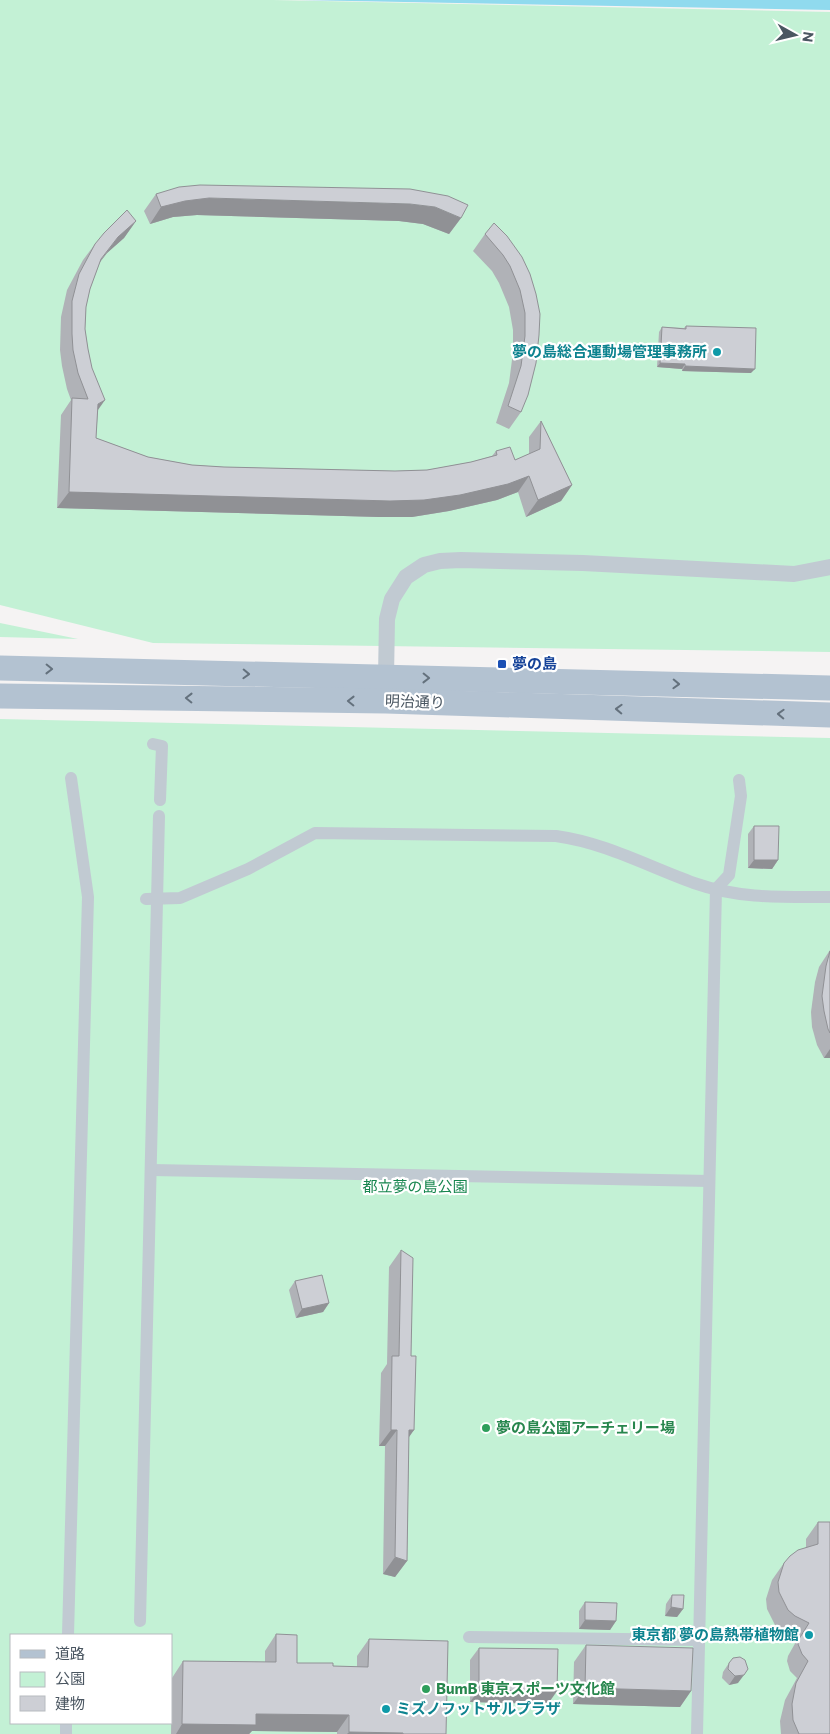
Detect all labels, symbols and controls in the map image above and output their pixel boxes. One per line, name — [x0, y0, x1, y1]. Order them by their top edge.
north arrow — [770, 10, 820, 60]
text: N — [799, 30, 818, 43]
place label: 夢の島総合運動場管理事務所 — [512, 342, 707, 360]
marker: 夢の島総合運動場管理事務所 — [711, 346, 723, 358]
place label: 夢の島 — [512, 654, 557, 672]
marker: 夢の島 — [496, 658, 508, 670]
one-way arrow — [45, 664, 53, 674]
one-way arrow — [242, 669, 250, 679]
one-way arrow — [422, 673, 430, 683]
one-way arrow — [672, 678, 680, 689]
street label: 明治通り — [385, 691, 445, 711]
one-way arrow — [185, 693, 193, 704]
one-way arrow — [347, 696, 355, 706]
one-way arrow — [615, 704, 622, 714]
one-way arrow — [777, 709, 785, 719]
park label: 都立夢の島公園 — [362, 1177, 468, 1195]
place label: 夢の島公園アーチェリー場 — [496, 1418, 675, 1436]
marker: 夢の島公園アーチェリー場 — [480, 1422, 492, 1434]
place label: 東京都 夢の島熱帯植物館 — [631, 1625, 799, 1643]
marker: 東京都 夢の島熱帯植物館 — [803, 1629, 815, 1641]
legend — [10, 1634, 172, 1724]
text: 道路 — [55, 1644, 85, 1662]
text: 公園 — [55, 1669, 85, 1687]
place label: BumB 東京スポーツ文化館 — [436, 1679, 615, 1697]
marker: BumB 東京スポーツ文化館 — [420, 1683, 432, 1695]
text: 建物 — [55, 1694, 85, 1712]
place label: ミズノフットサルプラザ — [396, 1699, 561, 1717]
marker: ミズノフットサルプラザ — [380, 1703, 392, 1715]

